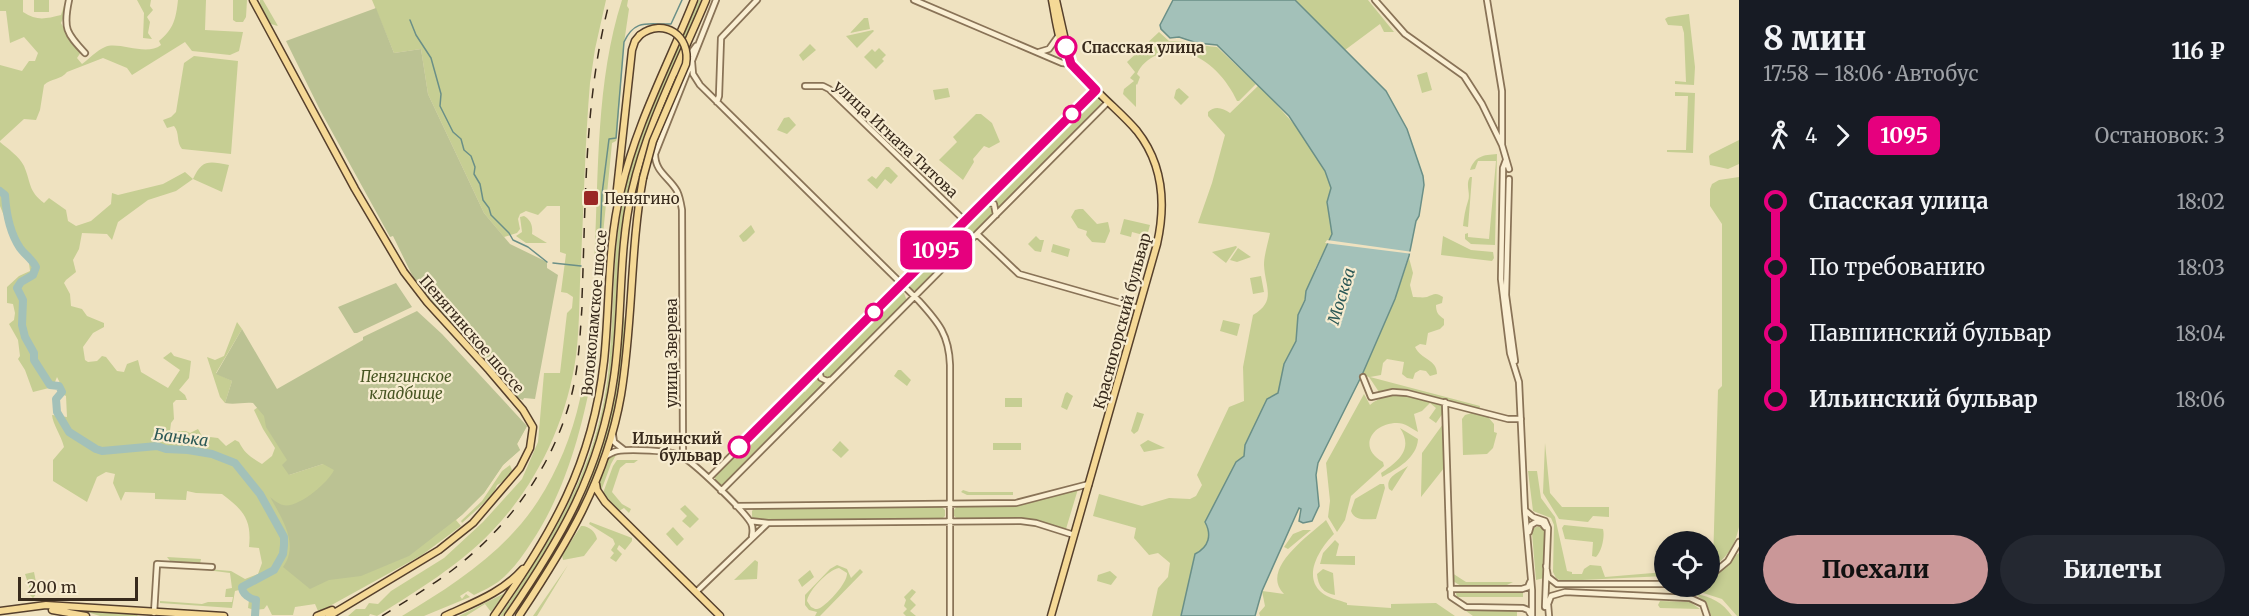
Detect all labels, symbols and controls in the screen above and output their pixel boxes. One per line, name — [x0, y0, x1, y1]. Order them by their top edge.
text: 8 мин — [1763, 18, 1866, 59]
marker: Спасская улица — [1055, 36, 1077, 58]
text: 116 ₽ — [2171, 37, 2225, 65]
place label: Спасская улица — [1082, 38, 1205, 57]
text: 17:58 – 18:06 · Автобус — [1763, 61, 1979, 86]
street label: улица Игната Титова — [830, 76, 962, 202]
unlabelled marker — [1063, 105, 1081, 123]
icon: walk — [1763, 119, 1796, 152]
icon: forward — [1826, 119, 1859, 152]
text: 1095 — [1880, 122, 1928, 149]
text: 4 — [1805, 123, 1817, 148]
text: Остановок: 3 — [2095, 123, 2225, 148]
text: Спасская улица — [1809, 187, 1988, 215]
marker: Пенягино — [582, 189, 600, 207]
place label: Пенягино — [604, 189, 680, 208]
text: 18:02 — [2176, 189, 2225, 214]
street label: Волоколамское шоссе — [577, 229, 611, 397]
line badge: 1095 — [894, 230, 978, 270]
street label: Красногорский бульвар — [1089, 231, 1155, 411]
text: 1095 — [912, 237, 960, 264]
text: По требованию — [1809, 253, 1985, 281]
text: 18:03 — [2177, 255, 2225, 280]
water label: Москва — [1323, 265, 1359, 328]
street label: Пенягинское шоссе — [416, 271, 529, 397]
street label: улица Зверева — [662, 298, 681, 408]
unlabelled marker — [865, 303, 883, 321]
text: Павшинский бульвар — [1809, 319, 2051, 347]
text: 18:04 — [2176, 321, 2225, 346]
park label: Пенягинское кладбище — [360, 367, 452, 403]
text: Ильинский бульвар — [1809, 385, 2038, 413]
text: 18:06 — [2176, 387, 2225, 412]
water label: Банька — [152, 424, 210, 450]
place label: Ильинский бульвар — [632, 429, 722, 465]
marker: Ильинский бульвар — [728, 436, 750, 458]
map controls — [1654, 531, 1720, 597]
button: locate — [1654, 531, 1720, 597]
button: Поехали — [1763, 535, 1988, 604]
button: Билеты — [2000, 535, 2225, 604]
scale bar — [18, 574, 138, 602]
text: 200 m — [27, 577, 77, 597]

